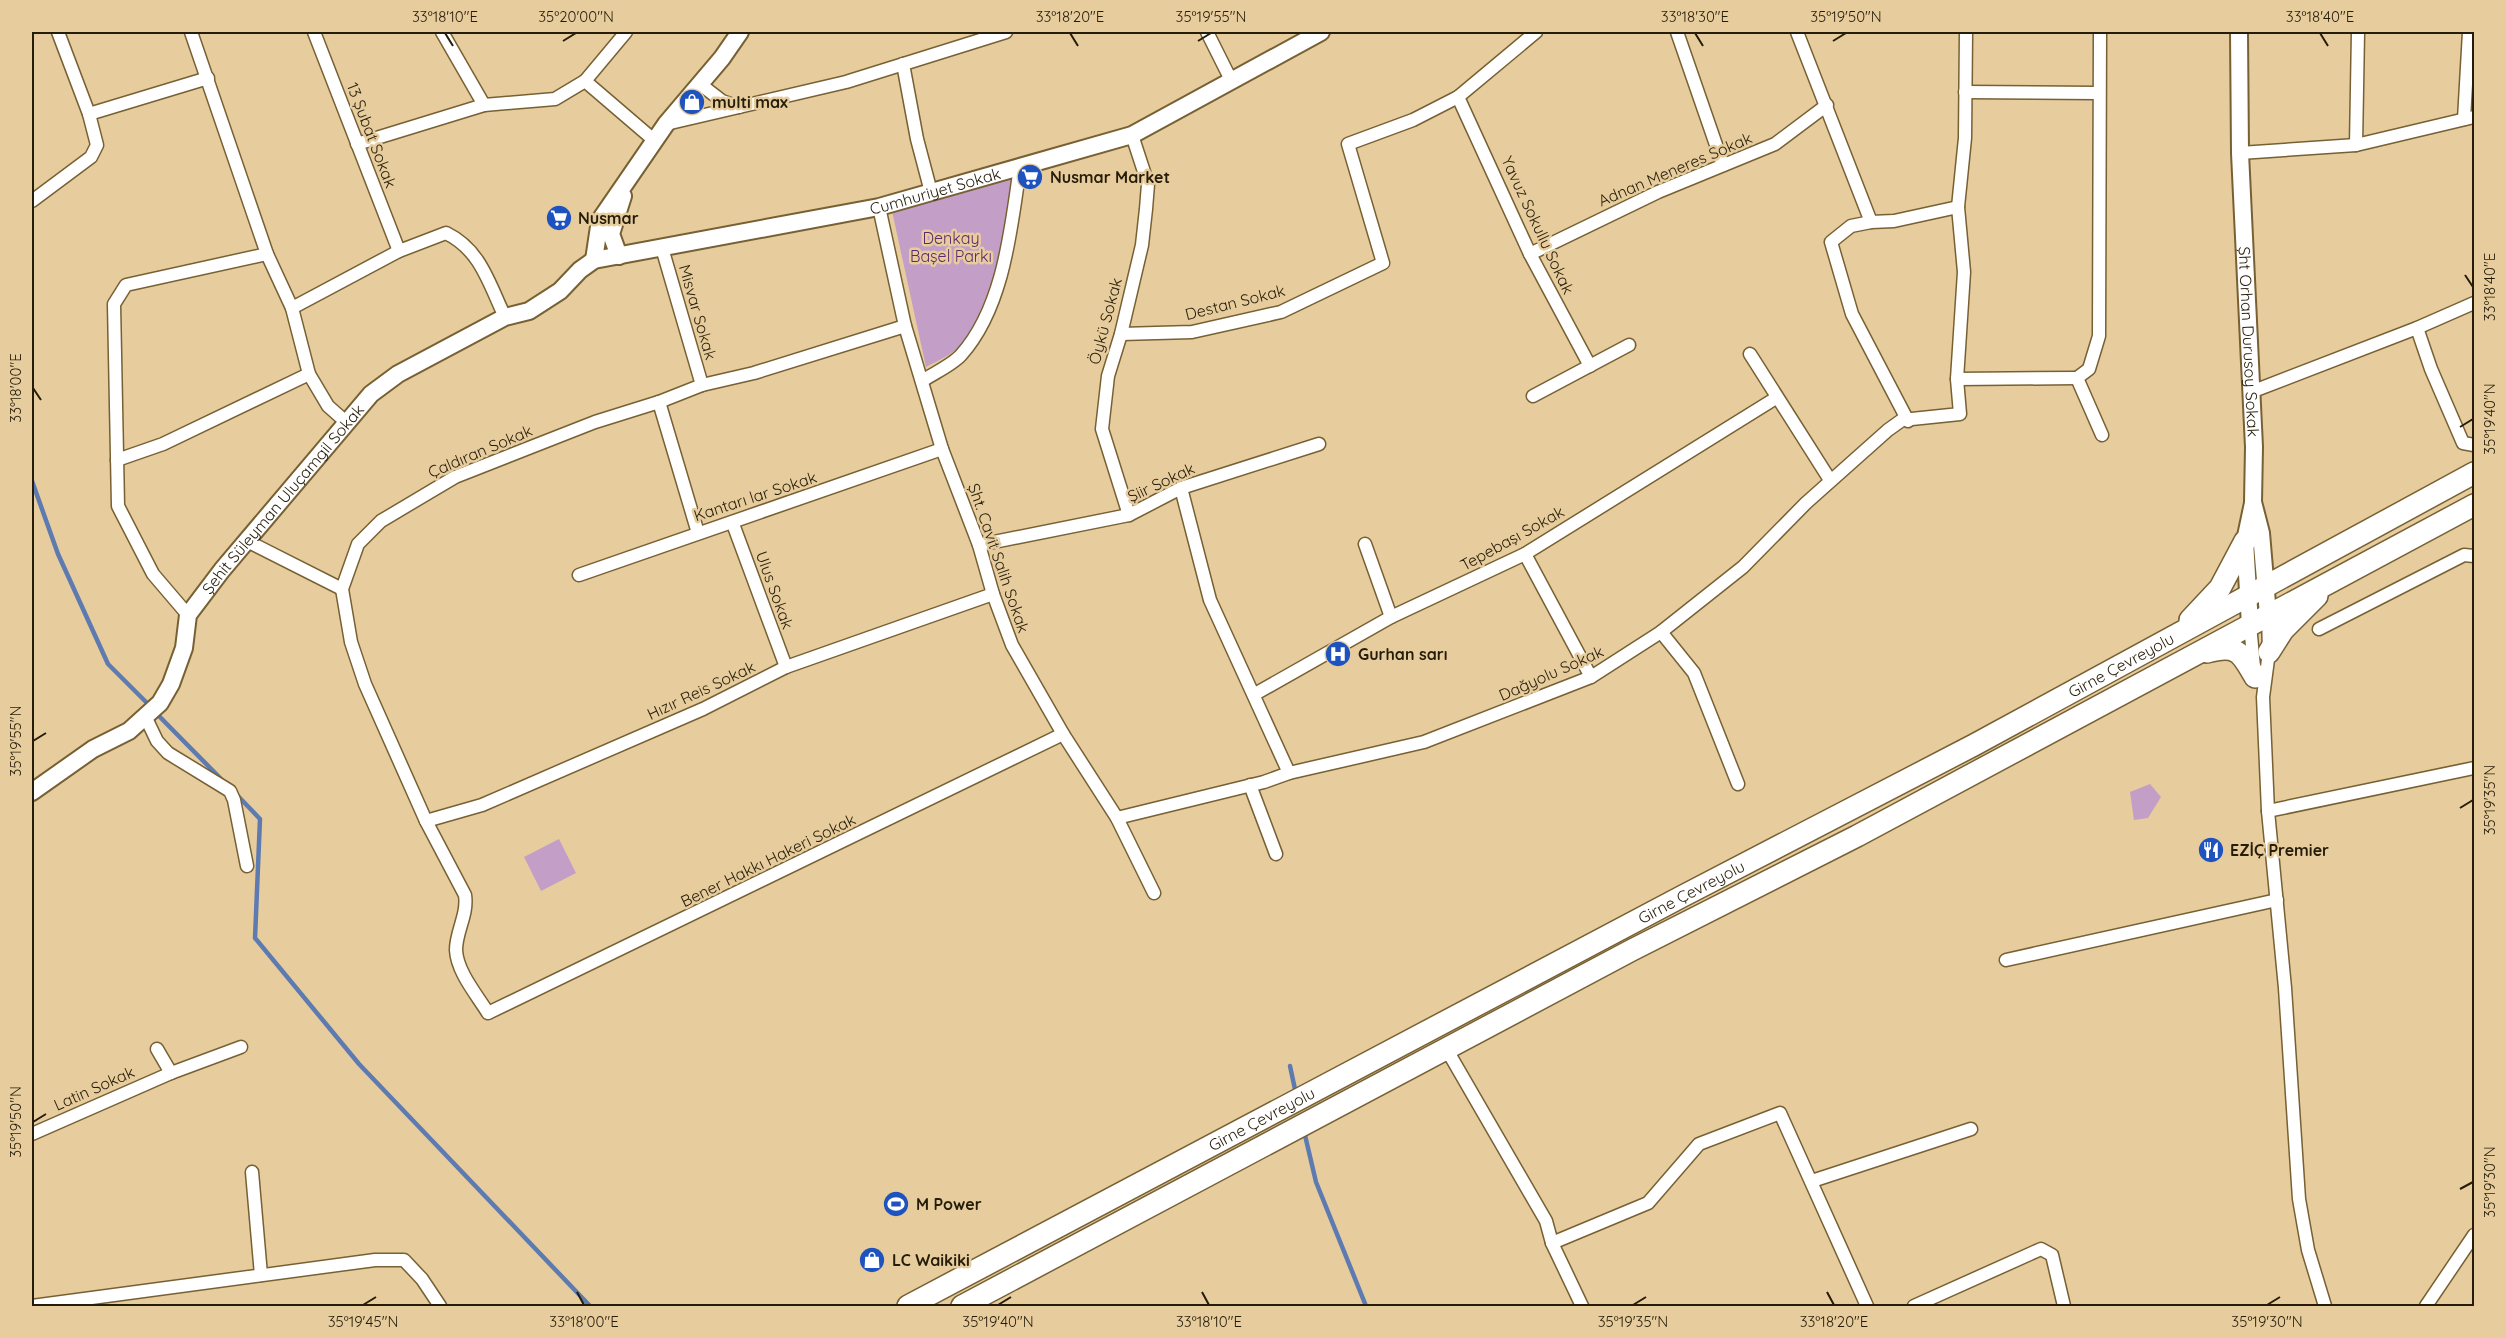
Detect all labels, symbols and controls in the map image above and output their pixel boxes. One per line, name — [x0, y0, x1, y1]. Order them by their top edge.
text: 33°18'10"E — [412, 7, 478, 26]
text: 35°20'00"N — [538, 7, 614, 26]
text: 33°18'20"E — [1036, 7, 1104, 26]
text: 35°19'55"N — [1176, 7, 1246, 26]
text: 33°18'30"E — [1661, 7, 1729, 26]
text: 35°19'50"N — [1810, 7, 1882, 26]
text: 33°18'40"E — [2286, 7, 2354, 26]
street label: 13 Şubat Sokak — [343, 79, 401, 191]
shop icon: multi max — [677, 87, 707, 117]
place label: multi max — [712, 92, 788, 112]
street label: Adnan Meneres Sokak — [1595, 128, 1755, 210]
street label: Yavuz Sokullu Sokak — [1497, 153, 1579, 297]
supermarket icon: Nusmar Market — [1015, 162, 1045, 192]
street label: Cumhuriyet Sokak — [868, 163, 1003, 219]
place label: Nusmar Market — [1050, 167, 1170, 187]
supermarket icon: Nusmar — [544, 203, 574, 233]
place label: Nusmar — [578, 208, 639, 228]
park label: Denkay Başel Parkı — [910, 228, 992, 266]
street label: Şht Orhan Durusoy Sokak — [2234, 246, 2264, 438]
text: 33°18'40"E — [2480, 253, 2499, 321]
street label: Misvar Sokak — [675, 262, 721, 362]
street label: Öykü Sokak — [1084, 276, 1126, 366]
street label: Destan Sokak — [1183, 280, 1287, 324]
text: 33°18'00"E — [6, 353, 25, 423]
text: 35°19'40"N — [2480, 383, 2499, 455]
street label: Şehit Süleyman Uluçamgil Sokak — [198, 400, 368, 598]
street label: Çaldıran Sokak — [425, 420, 535, 482]
street label: Şiir Sokak — [1124, 458, 1198, 506]
street label: Kantarı lar Sokak — [691, 467, 819, 525]
street label: Şht. Cavit Salih Sokak — [964, 480, 1034, 636]
street label: Tepebaşı Sokak — [1457, 501, 1567, 575]
street label: Ulus Sokak — [752, 548, 798, 632]
street label: Girne Çevreyolu — [2065, 628, 2177, 702]
hospital icon: Gurhan sarı — [1323, 639, 1353, 669]
street label: Dağyolu Sokak — [1496, 641, 1606, 705]
place label: Gurhan sarı — [1358, 644, 1448, 664]
street label: Hızır Reis Sokak — [644, 656, 758, 724]
text: 35°19'55"N — [6, 706, 25, 776]
text: 35°19'35"N — [2480, 765, 2499, 835]
street label: Bener Hakkı Hakeri Sokak — [677, 809, 859, 911]
restaurant icon: EZİÇ Premier — [2196, 835, 2226, 865]
place label: EZİÇ Premier — [2230, 840, 2329, 860]
street label: Girne Çevreyolu — [1635, 856, 1748, 928]
street label: Latin Sokak — [51, 1061, 137, 1115]
street label: Girne Çevreyolu — [1205, 1083, 1318, 1155]
text: 35°19'50"N — [6, 1086, 25, 1158]
text: 35°19'30"N — [2480, 1146, 2499, 1218]
sports icon: M Power — [881, 1189, 911, 1219]
place label: M Power — [916, 1194, 982, 1214]
shop icon: LC Waikiki — [857, 1245, 887, 1275]
place label: LC Waikiki — [892, 1250, 970, 1270]
text: 35°19'45"N — [328, 1312, 398, 1331]
text: 33°18'00"E — [549, 1312, 619, 1331]
text: 35°19'40"N — [962, 1312, 1034, 1331]
text: 33°18'10"E — [1176, 1312, 1242, 1331]
text: 35°19'35"N — [1598, 1312, 1668, 1331]
text: 33°18'20"E — [1800, 1312, 1868, 1331]
text: 35°19'30"N — [2231, 1312, 2303, 1331]

